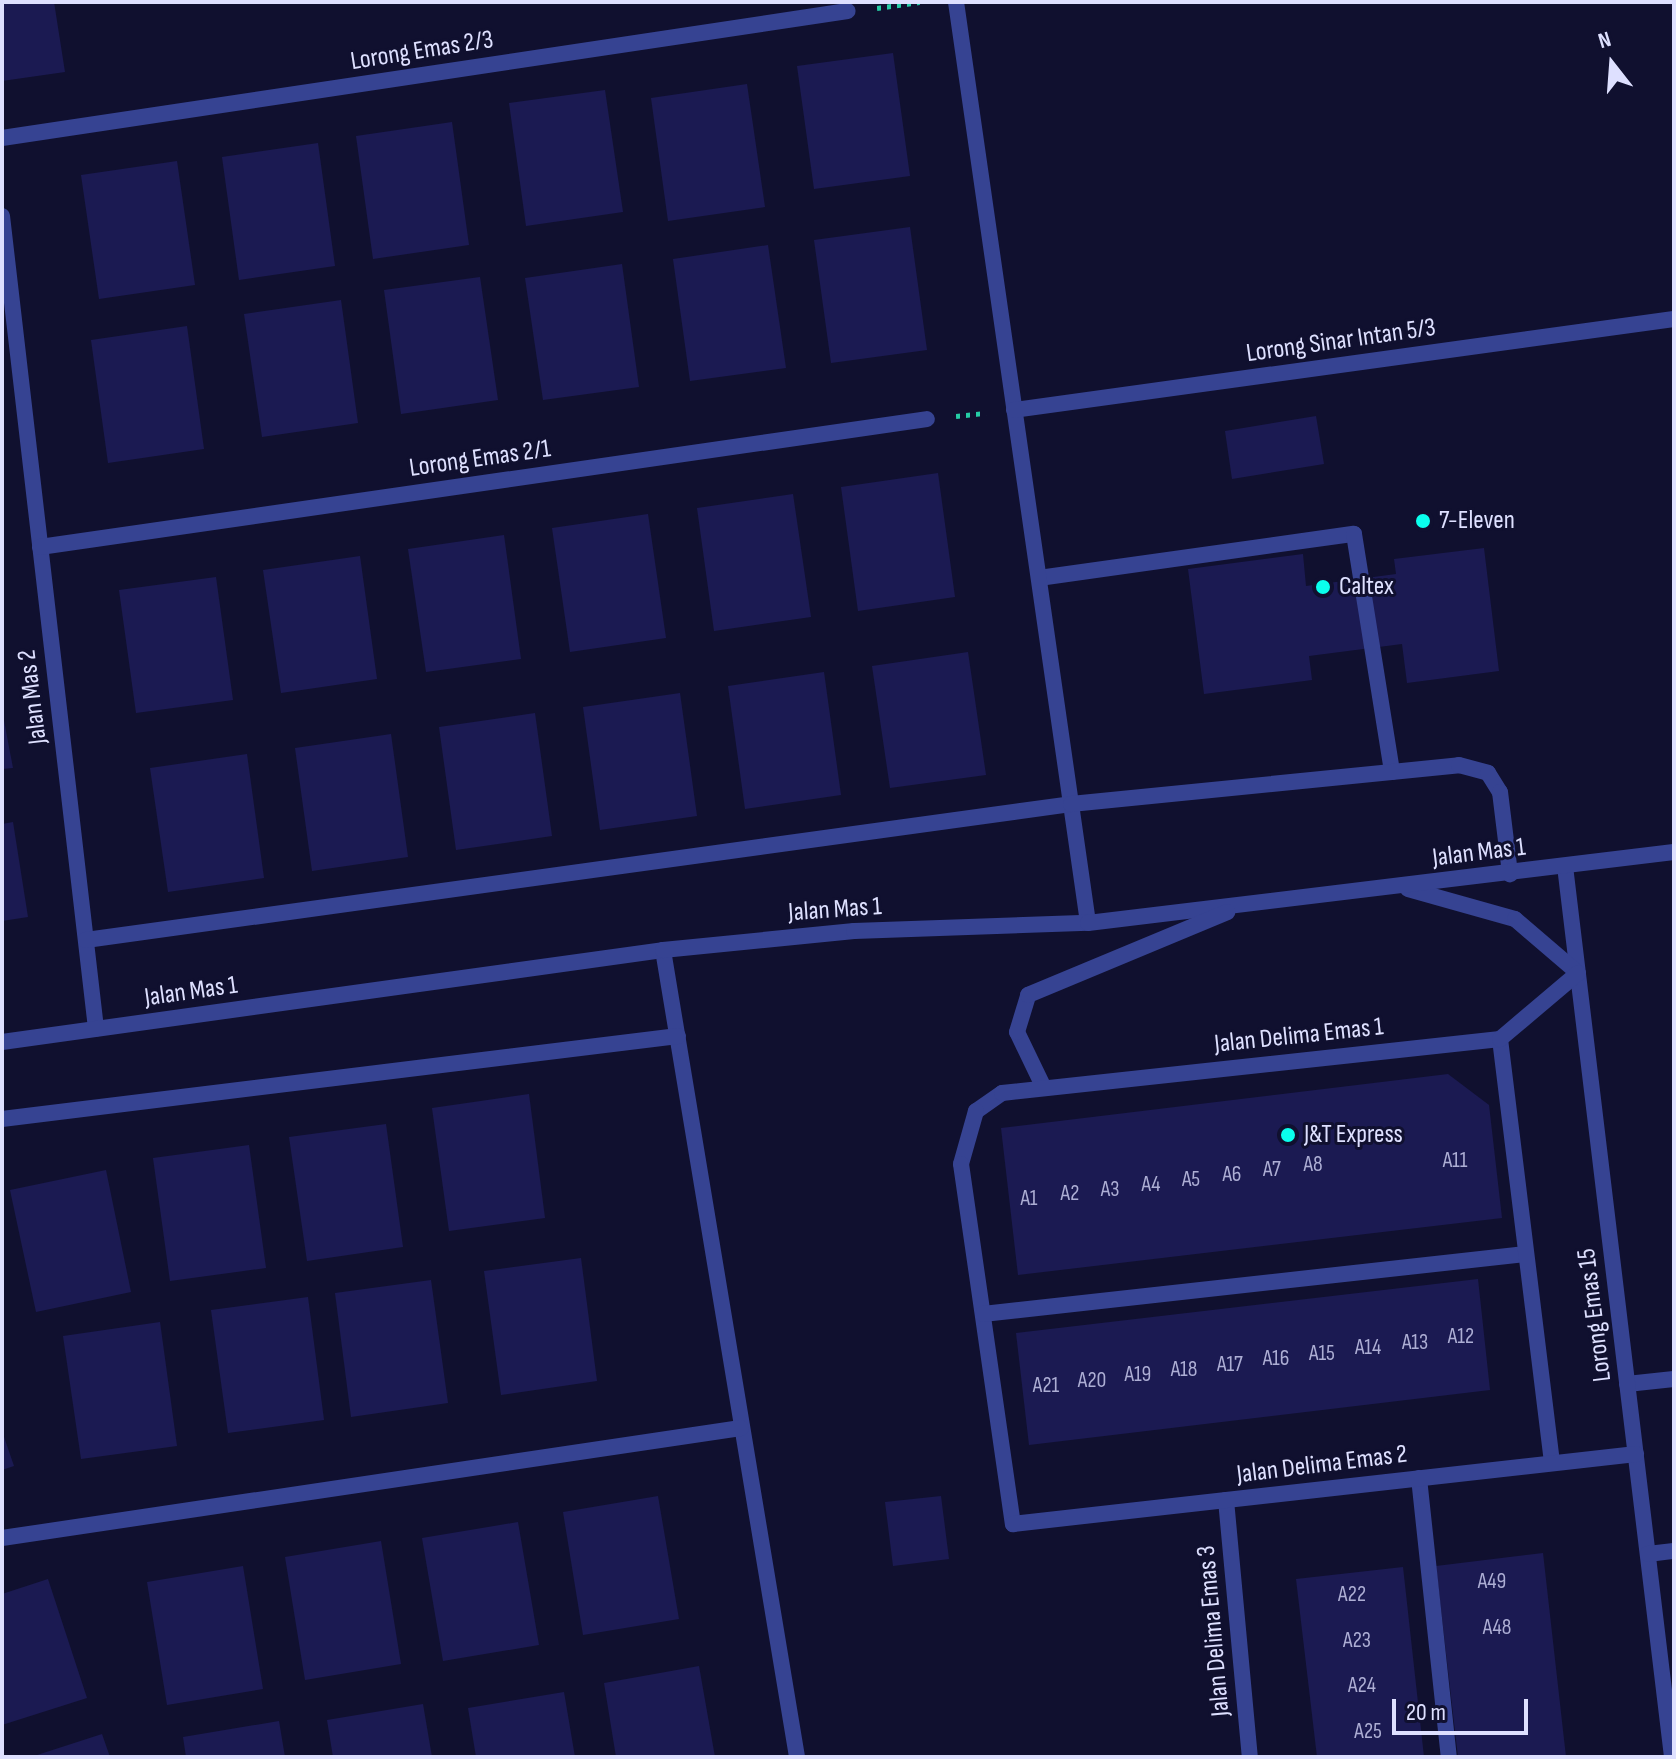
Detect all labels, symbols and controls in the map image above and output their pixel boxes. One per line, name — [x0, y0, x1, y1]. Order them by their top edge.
street label: Lorong Emas 2/3 — [348, 24, 496, 78]
north arrow — [1572, 24, 1652, 104]
text: N — [1595, 26, 1614, 55]
street label: Lorong Sinar Intan 5/3 — [1244, 312, 1438, 370]
street label: Lorong Emas 2/1 — [407, 434, 553, 484]
place label: 7-Eleven — [1439, 505, 1515, 537]
marker: 7-Eleven — [1414, 512, 1432, 530]
place label: Caltex — [1339, 571, 1394, 603]
marker: Caltex — [1314, 578, 1332, 596]
street label: Jalan Mas 2 — [12, 648, 54, 746]
street label: Jalan Mas 1 — [1431, 832, 1527, 874]
street label: Jalan Mas 1 — [787, 891, 883, 929]
street label: Jalan Mas 1 — [143, 970, 239, 1014]
street label: Jalan Delima Emas 1 — [1213, 1012, 1385, 1060]
place label: J&T Express — [1304, 1119, 1403, 1151]
marker: J&T Express — [1279, 1126, 1297, 1144]
house number: A11 — [1443, 1148, 1467, 1174]
house number: A8 — [1303, 1152, 1323, 1178]
house number: A7 — [1263, 1157, 1281, 1183]
house number: A6 — [1223, 1162, 1241, 1188]
house number: A5 — [1182, 1167, 1200, 1193]
house number: A4 — [1142, 1172, 1160, 1198]
house number: A3 — [1101, 1177, 1119, 1203]
house number: A2 — [1061, 1181, 1079, 1207]
house number: A1 — [1020, 1186, 1038, 1212]
street label: Lorong Emas 15 — [1571, 1247, 1619, 1383]
house number: A12 — [1448, 1324, 1474, 1350]
house number: A13 — [1402, 1330, 1428, 1356]
house number: A14 — [1355, 1335, 1381, 1361]
house number: A15 — [1309, 1341, 1335, 1367]
house number: A16 — [1263, 1346, 1289, 1372]
house number: A17 — [1217, 1352, 1243, 1378]
house number: A18 — [1171, 1357, 1197, 1383]
house number: A19 — [1125, 1362, 1151, 1388]
house number: A20 — [1078, 1368, 1106, 1394]
house number: A21 — [1033, 1373, 1059, 1399]
street label: Jalan Delima Emas 2 — [1235, 1439, 1409, 1491]
street label: Jalan Delima Emas 3 — [1191, 1544, 1237, 1718]
house number: A49 — [1478, 1569, 1506, 1595]
house number: A22 — [1338, 1582, 1366, 1608]
house number: A48 — [1483, 1615, 1511, 1641]
house number: A23 — [1343, 1628, 1371, 1654]
house number: A24 — [1348, 1673, 1376, 1699]
scale bar — [1396, 1683, 1532, 1733]
text: 20 m — [1406, 1698, 1446, 1727]
house number: A25 — [1354, 1719, 1382, 1745]

